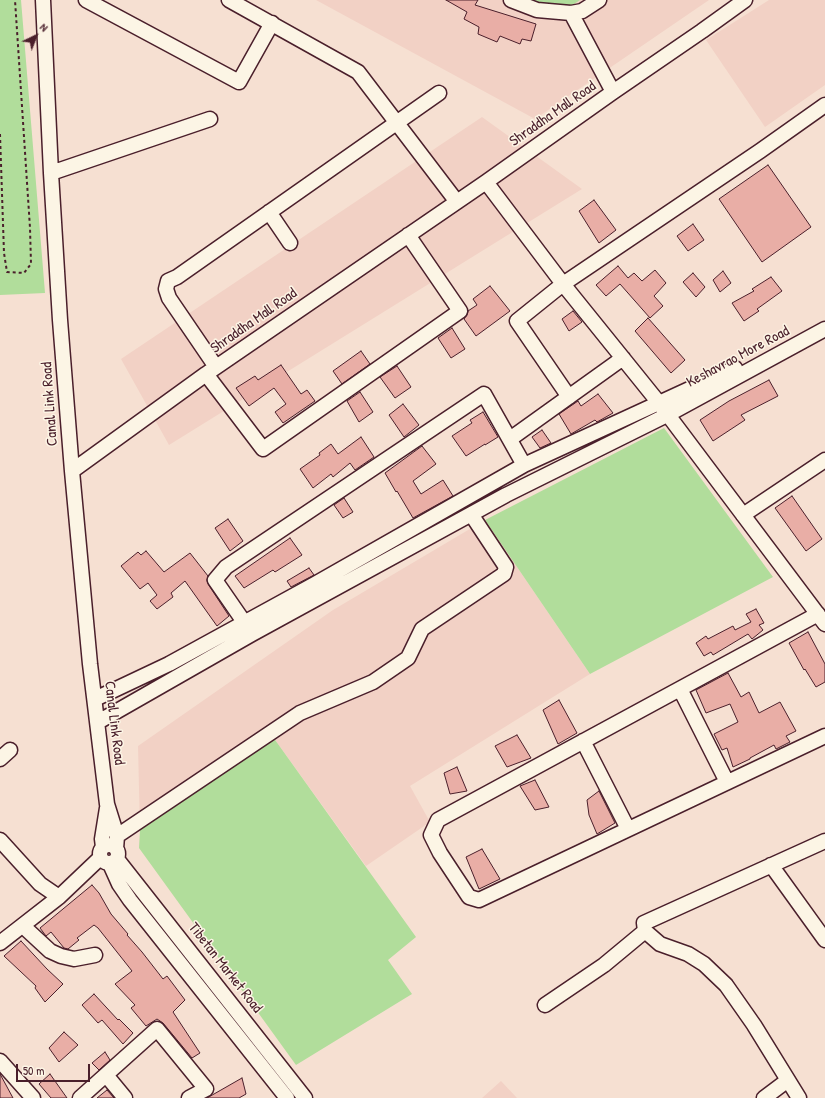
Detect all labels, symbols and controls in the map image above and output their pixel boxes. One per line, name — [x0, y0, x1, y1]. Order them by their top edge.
north arrow — [16, 16, 56, 56]
text: N — [37, 20, 51, 34]
street label: Shraddha Mall Road — [506, 78, 600, 150]
street label: Shraddha Mall Road — [207, 285, 301, 357]
street label: Keshavrao More Road — [684, 322, 792, 392]
street label: Canal Link Road — [38, 361, 62, 447]
street label: Canal Link Road — [100, 680, 128, 766]
street label: Tibetan Market Road — [184, 919, 266, 1017]
scale bar — [18, 1056, 92, 1082]
text: 50 m — [23, 1062, 44, 1079]

